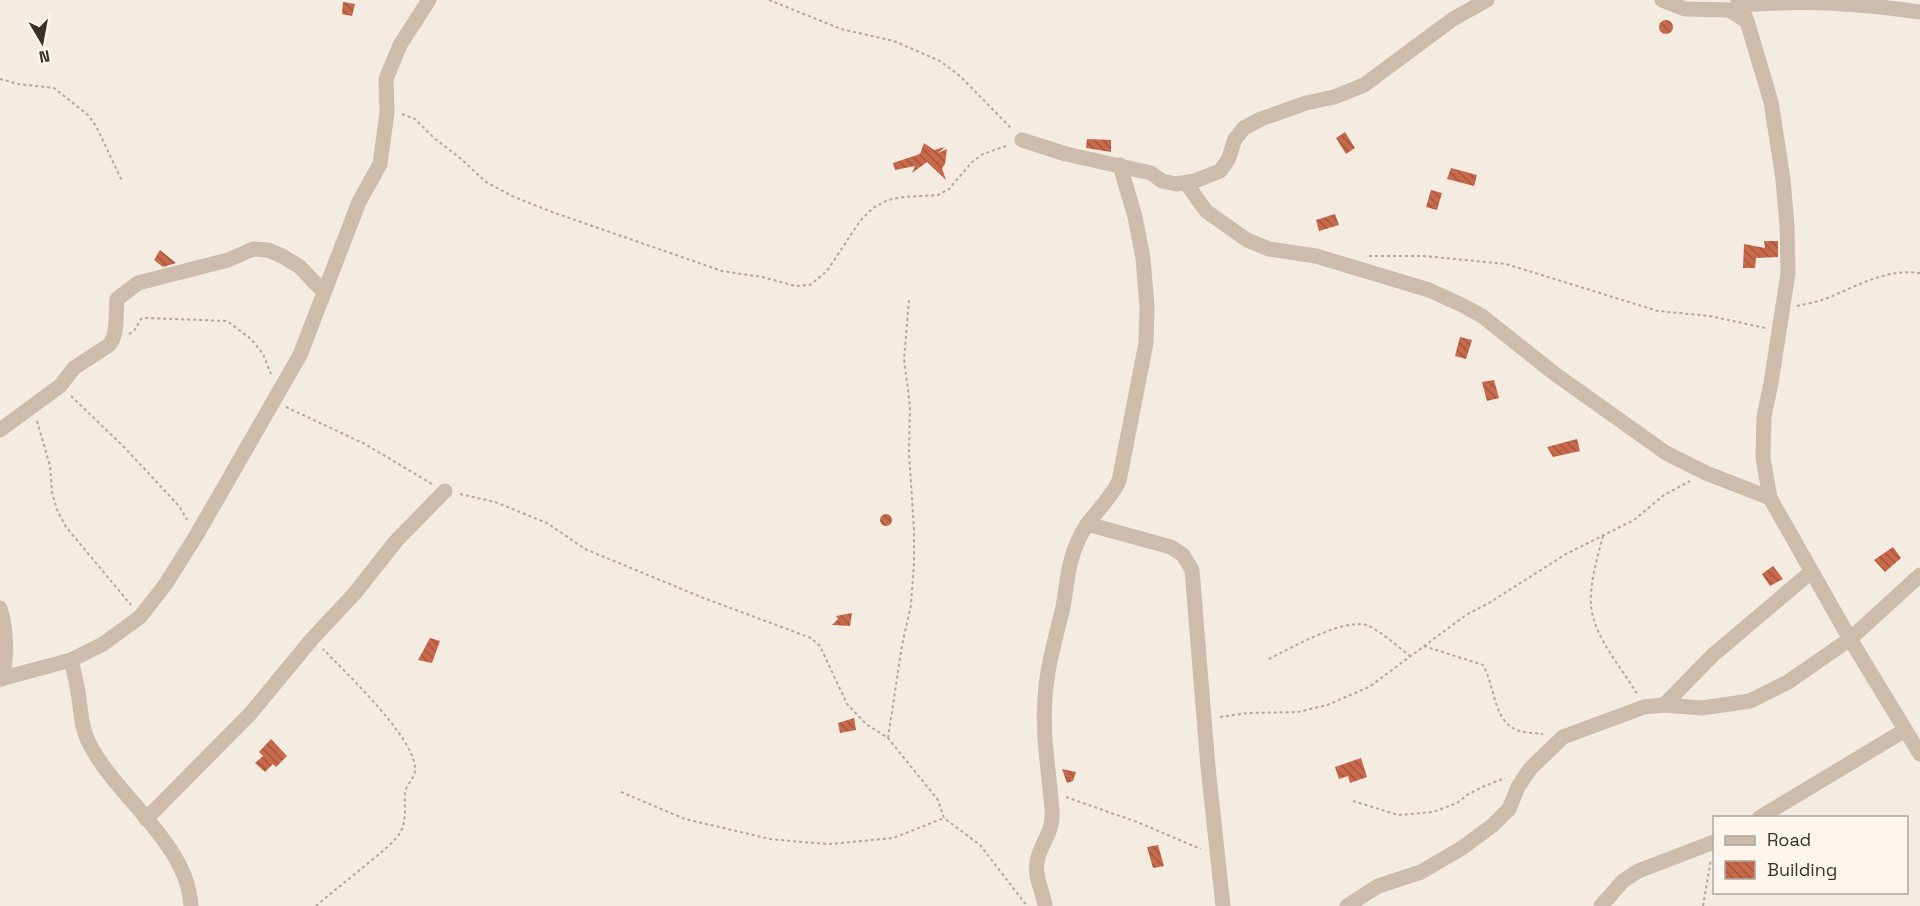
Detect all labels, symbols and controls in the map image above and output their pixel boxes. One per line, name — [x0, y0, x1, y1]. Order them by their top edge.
north arrow — [12, 12, 72, 72]
text: N — [37, 45, 52, 68]
legend — [1713, 816, 1908, 894]
text: Road — [1767, 828, 1811, 851]
text: Building — [1767, 858, 1837, 881]

